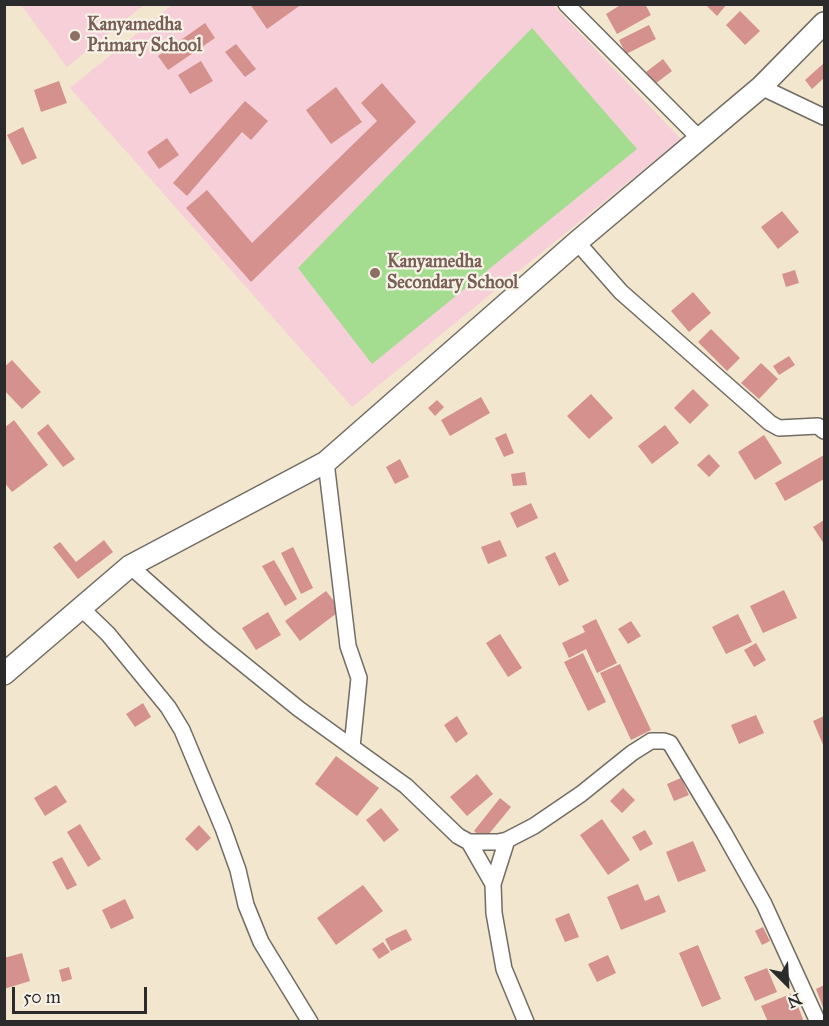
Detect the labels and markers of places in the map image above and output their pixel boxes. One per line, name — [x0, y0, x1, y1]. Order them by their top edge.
place label: Kanyamedha Primary School — [87, 15, 202, 57]
marker: Kanyamedha Primary School — [68, 29, 82, 43]
place label: Kanyamedha Secondary School — [387, 252, 518, 294]
marker: Kanyamedha Secondary School — [368, 266, 382, 280]

